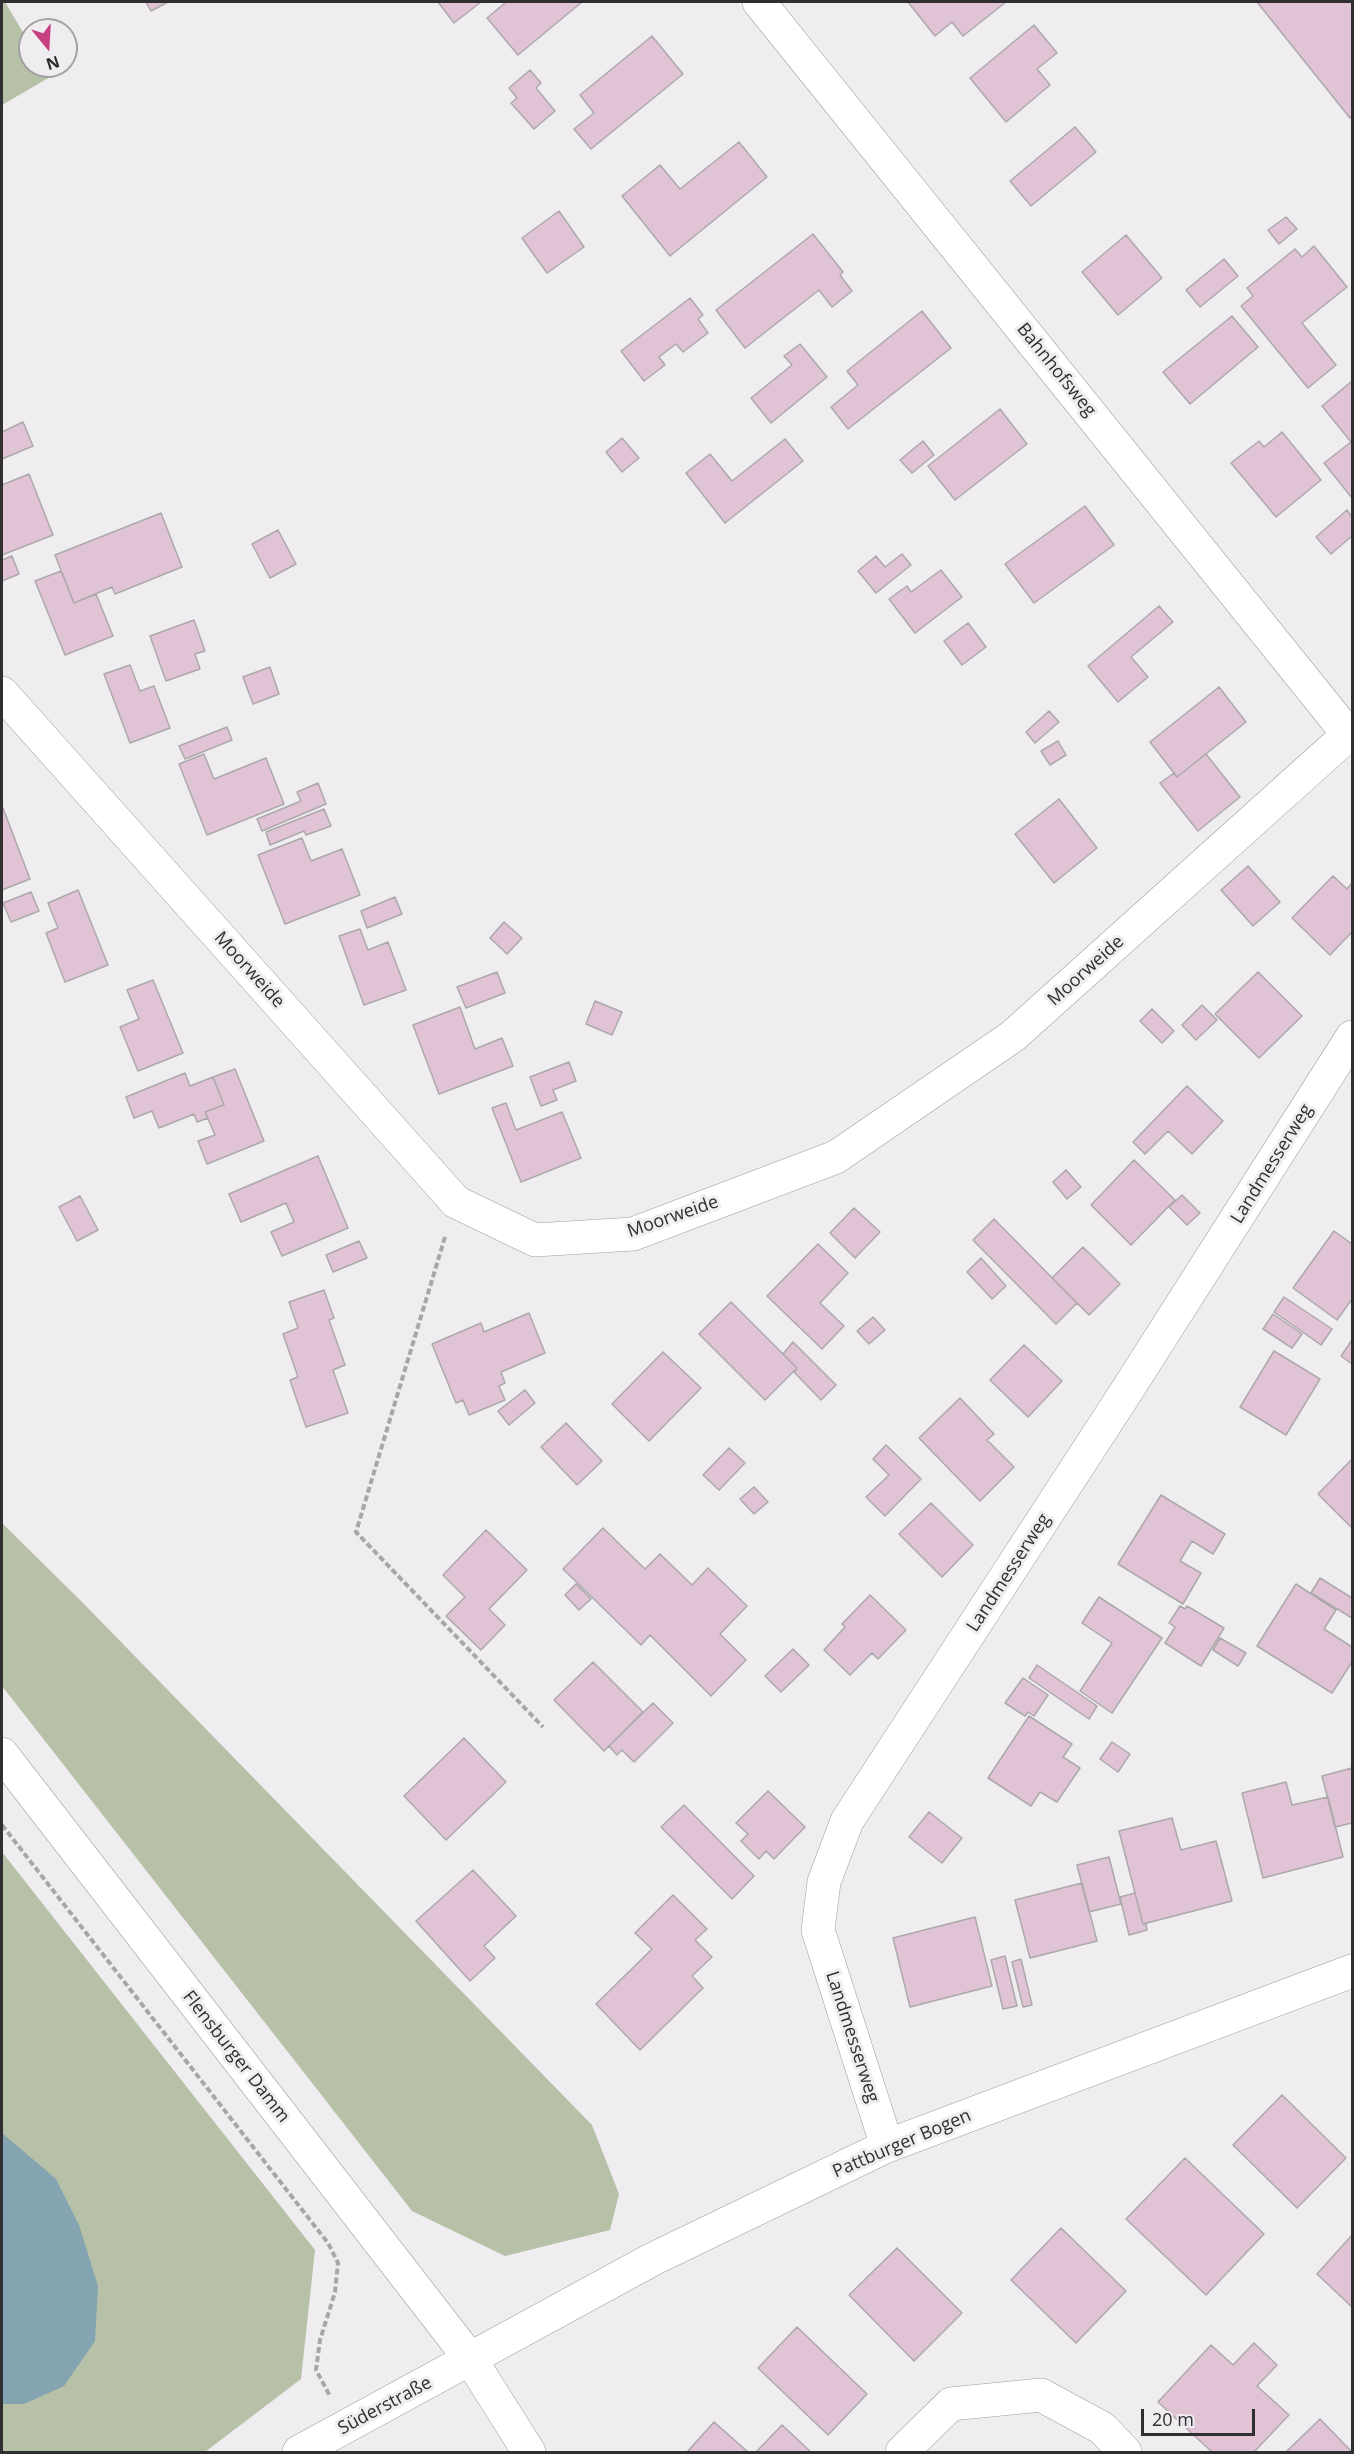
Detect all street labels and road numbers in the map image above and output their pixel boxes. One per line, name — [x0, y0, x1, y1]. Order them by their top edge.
street label: Bahnhofsweg — [1012, 319, 1100, 421]
street label: Moorweide — [209, 928, 289, 1012]
street label: Moorweide — [1044, 931, 1128, 1011]
street label: Landmesserweg — [1227, 1100, 1317, 1228]
street label: Moorweide — [625, 1191, 721, 1243]
street label: Landmesserweg — [963, 1510, 1055, 1636]
street label: Landmesserweg — [821, 1969, 883, 2105]
street label: Flensburger Damm — [178, 1987, 294, 2127]
street label: Pattburger Bogen — [829, 2105, 975, 2183]
street label: Süderstraße — [334, 2372, 436, 2440]

